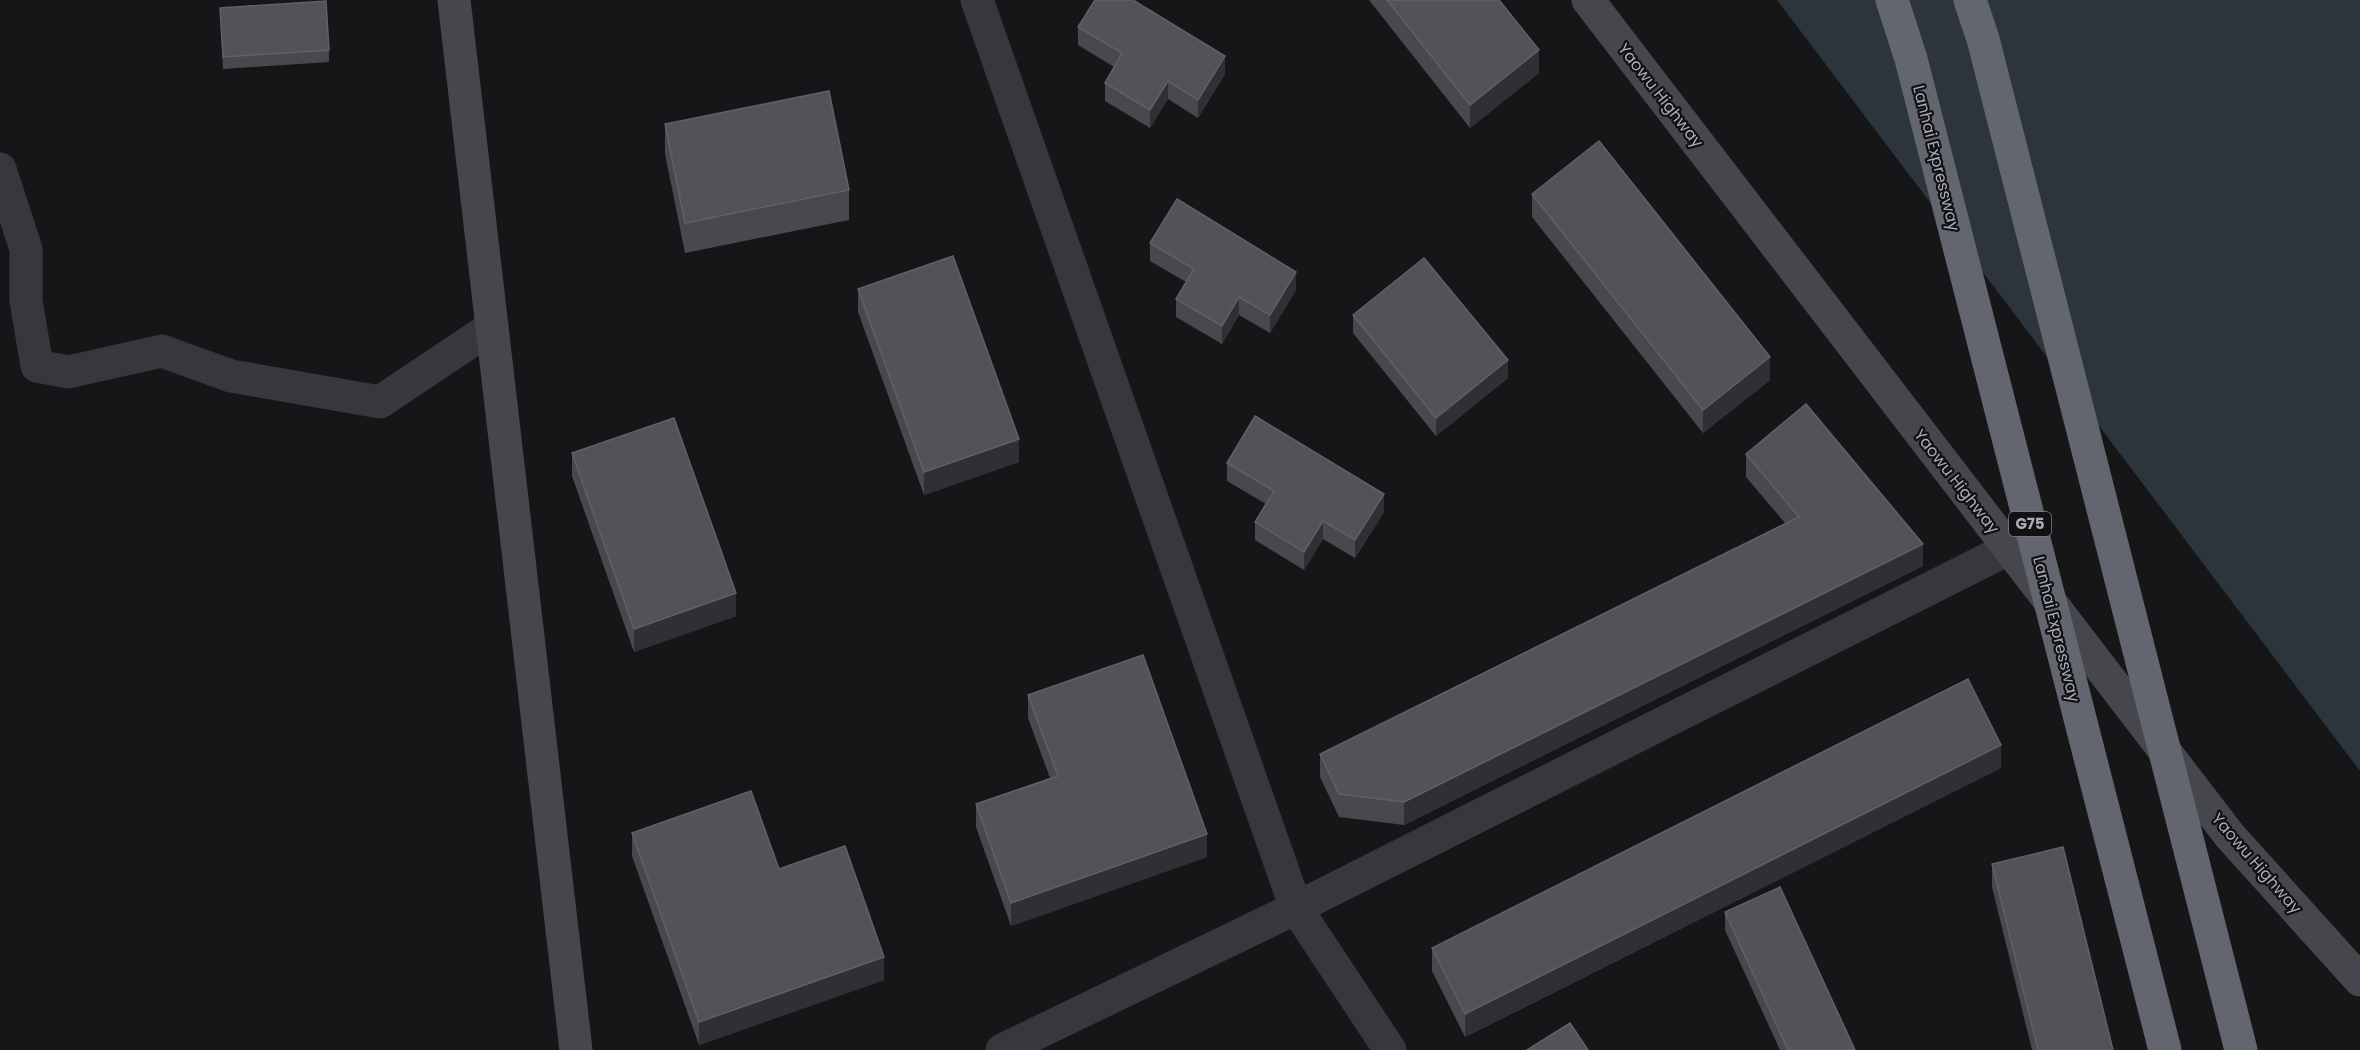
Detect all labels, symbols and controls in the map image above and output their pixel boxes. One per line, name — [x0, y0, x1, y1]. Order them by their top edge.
street label: Yaowu Highway — [1612, 38, 1709, 152]
street label: Lanhai Expressway — [1907, 83, 1966, 233]
street label: Yaowu Highway — [1908, 424, 2005, 538]
road number: G75 — [2009, 512, 2051, 536]
street label: Lanhai Expressway — [2027, 554, 2086, 704]
street label: Yaowu Highway — [2206, 808, 2307, 919]

